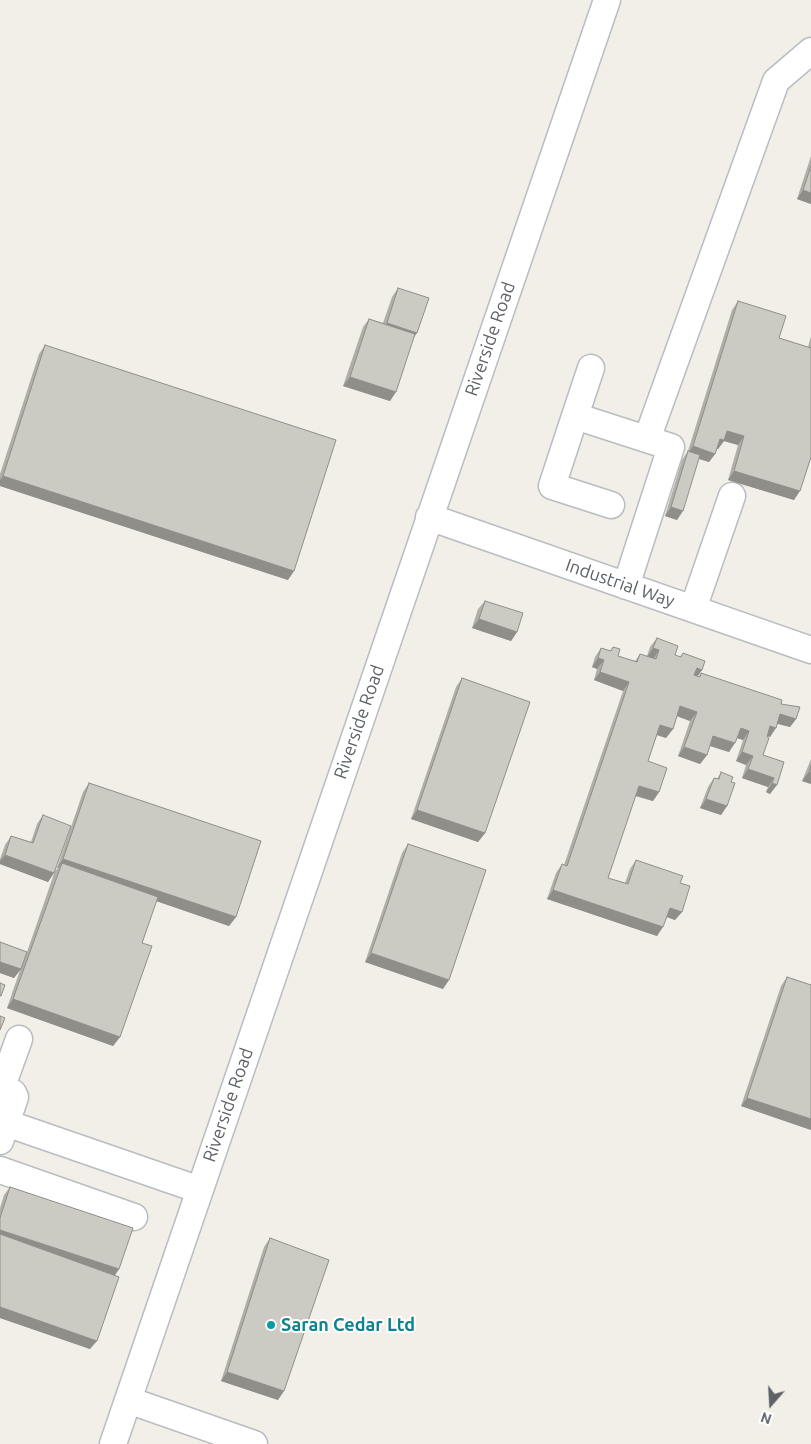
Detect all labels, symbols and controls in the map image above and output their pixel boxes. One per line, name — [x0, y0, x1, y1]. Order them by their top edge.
street label: Riverside Road — [460, 279, 520, 399]
street label: Industrial Way — [563, 554, 677, 612]
street label: Riverside Road — [329, 662, 389, 782]
street label: Riverside Road — [198, 1045, 258, 1165]
place label: Saran Cedar Ltd — [281, 1314, 415, 1336]
marker: Saran Cedar Ltd — [265, 1319, 277, 1331]
north arrow — [746, 1379, 796, 1429]
text: N — [759, 1409, 774, 1427]

